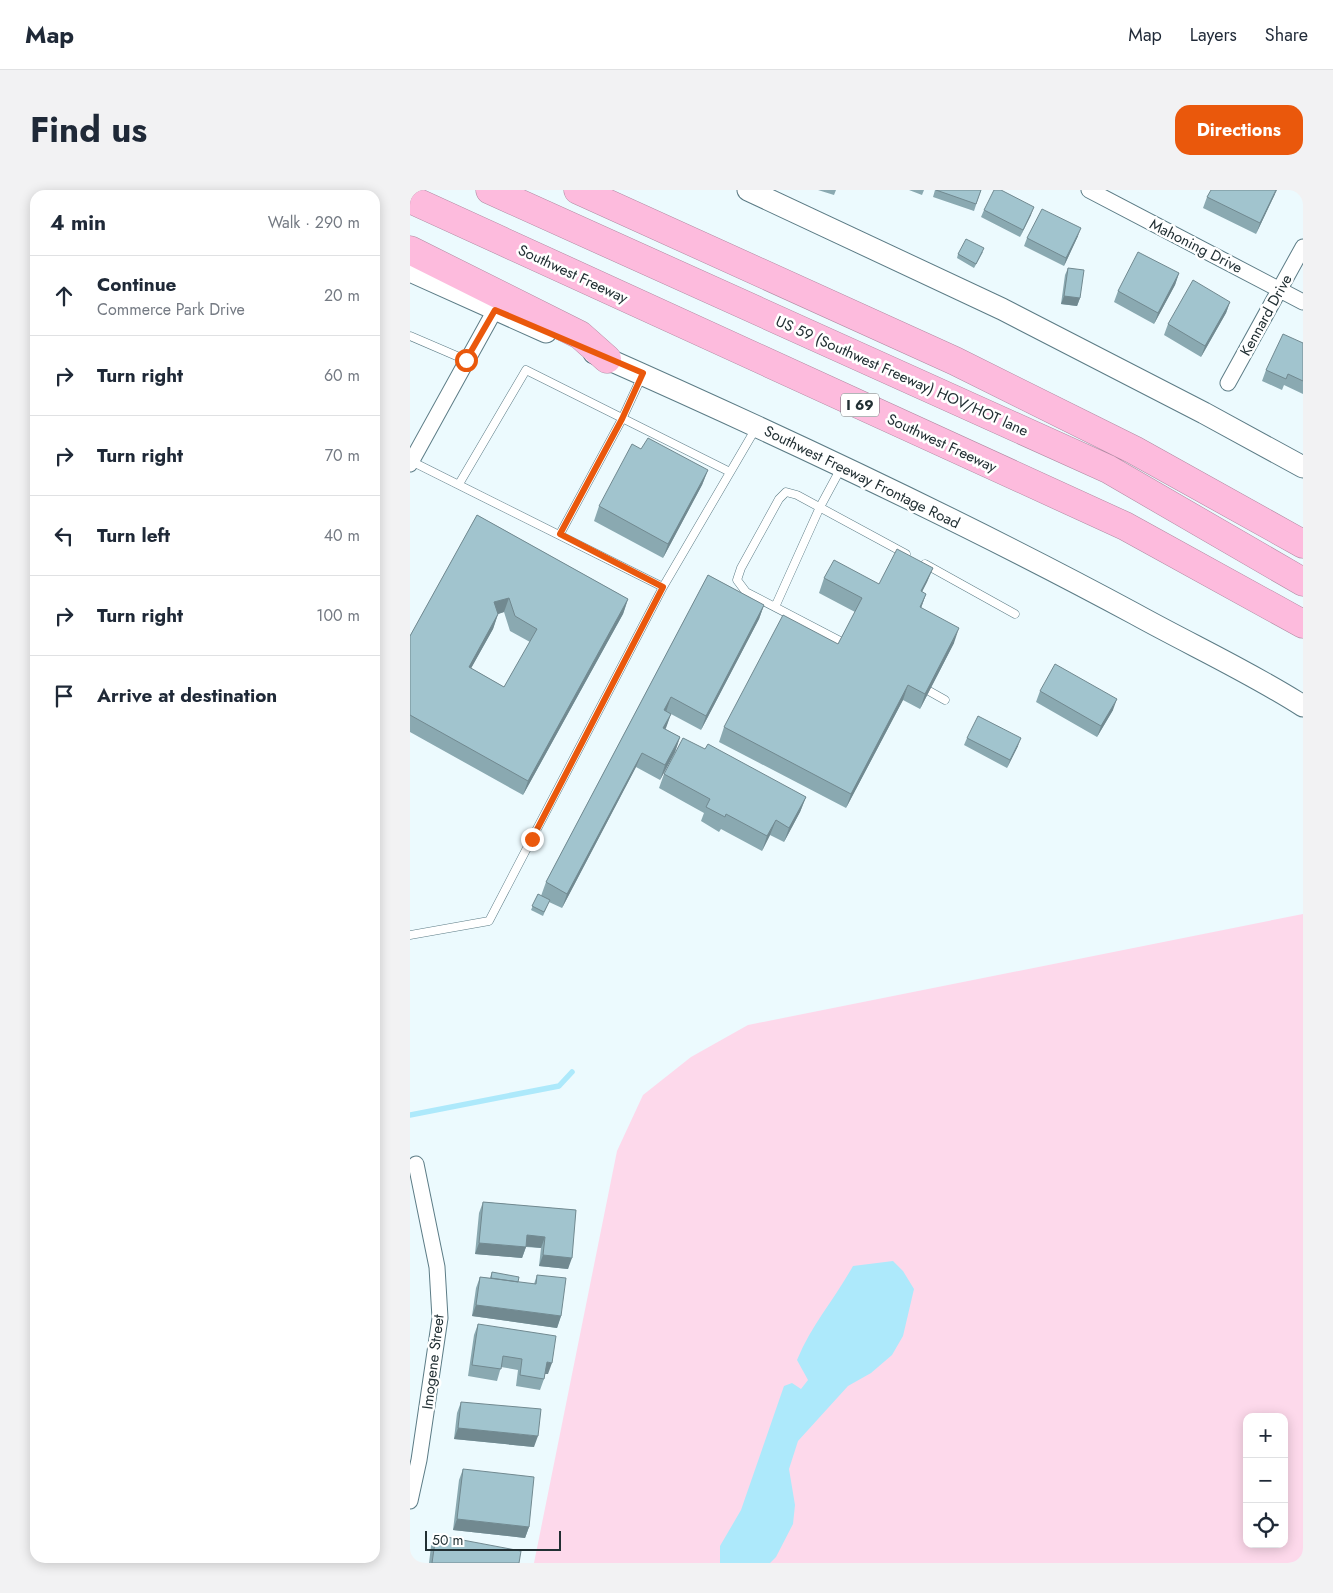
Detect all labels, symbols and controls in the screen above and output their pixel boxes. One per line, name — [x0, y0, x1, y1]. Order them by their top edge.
text: Map — [25, 17, 74, 52]
text: Map — [1128, 22, 1162, 48]
text: Layers — [1190, 22, 1237, 48]
text: Share — [1265, 22, 1308, 48]
text: Find us — [30, 105, 147, 155]
button: Directions — [1175, 105, 1303, 155]
text: 4 min — [50, 208, 106, 238]
text: Walk · 290 m — [268, 211, 360, 234]
street label: Mahoning Drive — [1146, 213, 1246, 279]
street label: Southwest Freeway — [515, 239, 632, 309]
street label: Kennard Drive — [1234, 270, 1298, 360]
text: Continue — [97, 271, 176, 298]
icon: ahead — [50, 282, 78, 310]
text: 20 m — [324, 284, 360, 307]
text: Commerce Park Drive — [97, 298, 245, 321]
street label: US 59 (Southwest Freeway) HOV/HOT lane — [772, 310, 1032, 442]
route start — [455, 349, 478, 372]
icon: right — [50, 362, 78, 390]
text: Turn right — [97, 362, 183, 389]
text: 60 m — [324, 364, 360, 387]
road number: I 69 — [841, 394, 879, 416]
street label: Southwest Freeway — [884, 408, 1001, 478]
street label: Southwest Freeway Frontage Road — [760, 420, 964, 534]
icon: right — [50, 442, 78, 470]
text: Turn right — [97, 442, 183, 469]
text: 70 m — [325, 444, 360, 467]
icon: left — [50, 522, 78, 550]
text: Turn left — [97, 522, 170, 549]
text: 40 m — [324, 524, 360, 547]
icon: right — [50, 602, 78, 630]
text: Turn right — [97, 602, 183, 629]
text: 100 m — [316, 604, 360, 627]
icon: arrive — [50, 682, 78, 710]
text: Arrive at destination — [97, 682, 277, 709]
route end — [521, 828, 544, 851]
street label: Imogene Street — [416, 1313, 450, 1411]
map controls — [1243, 1413, 1288, 1548]
button: + — [1243, 1413, 1288, 1458]
button: − — [1243, 1458, 1288, 1503]
button: locate — [1243, 1503, 1288, 1548]
scale bar — [425, 1528, 561, 1551]
text: 50 m — [432, 1530, 463, 1550]

